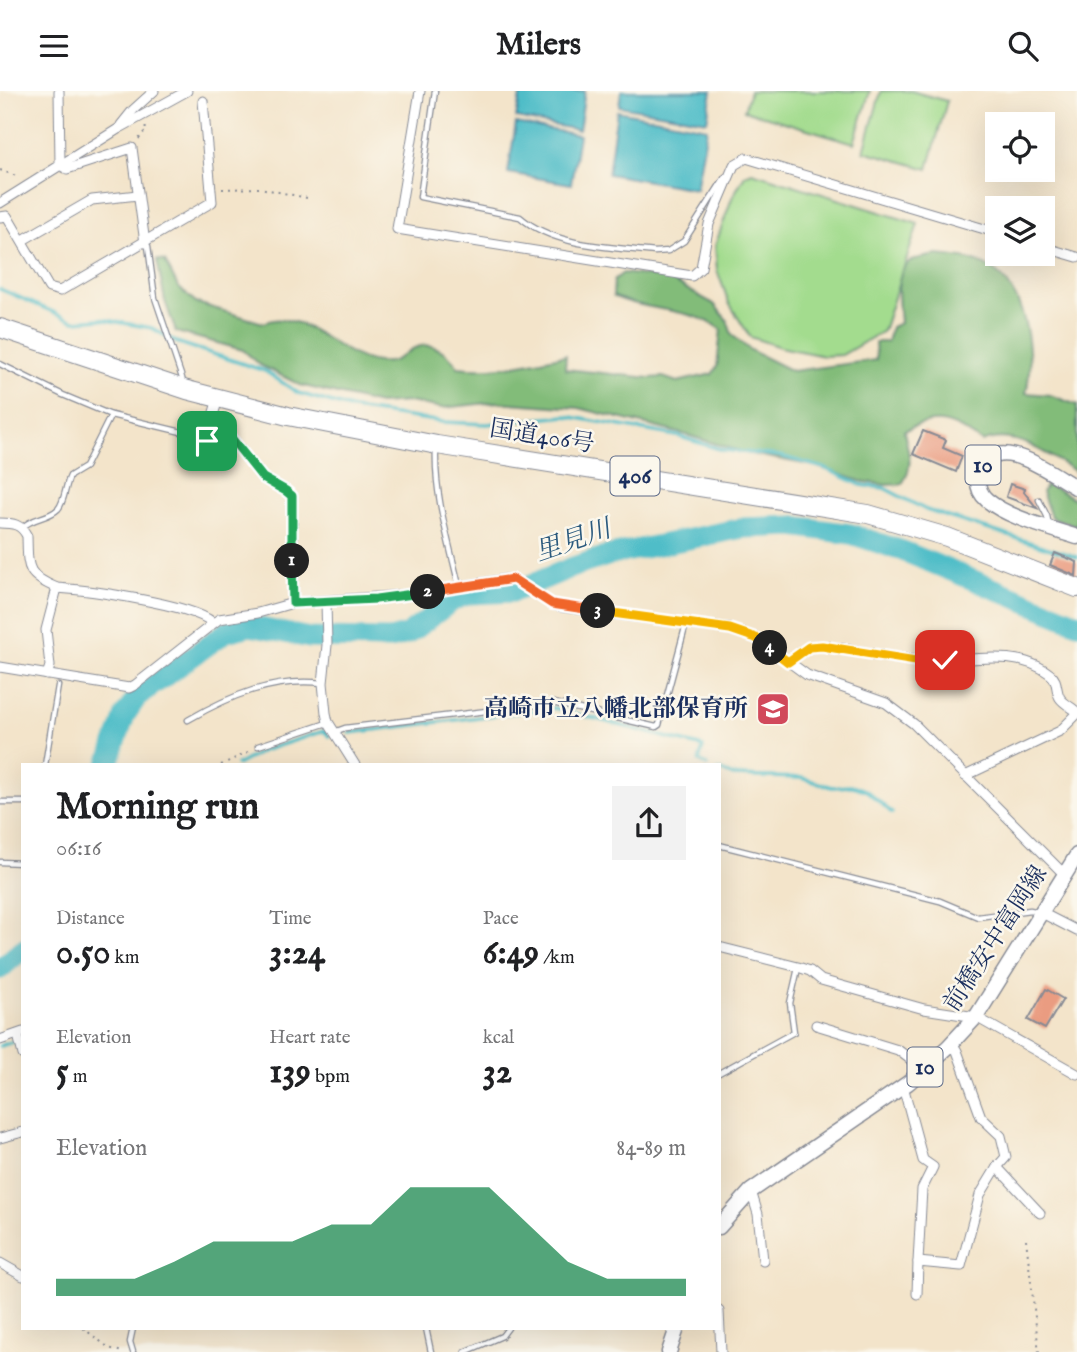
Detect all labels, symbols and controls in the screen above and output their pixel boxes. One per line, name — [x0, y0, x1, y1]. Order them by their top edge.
text: Milers — [496, 25, 581, 66]
icon: menu — [35, 27, 73, 65]
icon: search — [1004, 27, 1042, 65]
map controls — [985, 112, 1055, 266]
button: locate — [985, 112, 1055, 182]
button: layers — [985, 196, 1055, 266]
pin — [177, 411, 237, 471]
street label: 国道406号 — [487, 413, 597, 461]
icon: arrive — [188, 422, 226, 460]
road number: 10 — [965, 445, 1000, 485]
road number: 406 — [610, 457, 660, 495]
water label: 里見川 — [531, 512, 618, 569]
pin: 1 — [274, 543, 310, 579]
text: 1 — [288, 548, 295, 572]
pin: 2 — [410, 575, 446, 609]
text: 2 — [423, 579, 432, 603]
pin: 3 — [580, 594, 616, 629]
text: 3 — [594, 598, 601, 622]
pin — [915, 630, 975, 690]
pin: 4 — [752, 631, 788, 665]
text: 4 — [765, 635, 774, 659]
icon: check — [926, 641, 964, 679]
school or university icon: 高崎市立八幡北部保育所 — [754, 690, 792, 728]
place label: 高崎市立八幡北部保育所 — [484, 694, 748, 725]
text: Morning run — [56, 784, 259, 832]
button: share — [612, 786, 686, 860]
text: 06:16 — [56, 834, 101, 863]
street label: 前橋安中富岡線 — [937, 860, 1055, 1018]
text: Distance — [56, 907, 125, 931]
text: Time — [269, 907, 312, 931]
text: Pace — [483, 907, 519, 931]
text: 0.50 — [56, 931, 110, 976]
text: 3:24 — [269, 931, 325, 976]
text: 6:49 — [483, 931, 539, 976]
text: km — [110, 946, 139, 970]
text: /km — [539, 946, 575, 970]
text: Elevation — [56, 1026, 131, 1050]
text: Heart rate — [269, 1026, 350, 1050]
text: kcal — [483, 1026, 514, 1050]
road number: 10 — [908, 1047, 942, 1086]
text: 5 — [56, 1050, 69, 1095]
text: 139 — [269, 1050, 311, 1095]
text: 32 — [483, 1050, 512, 1095]
text: m — [69, 1065, 88, 1089]
text: bpm — [311, 1065, 350, 1089]
text: Elevation — [56, 1134, 147, 1163]
text: 84–89 m — [616, 1134, 686, 1163]

